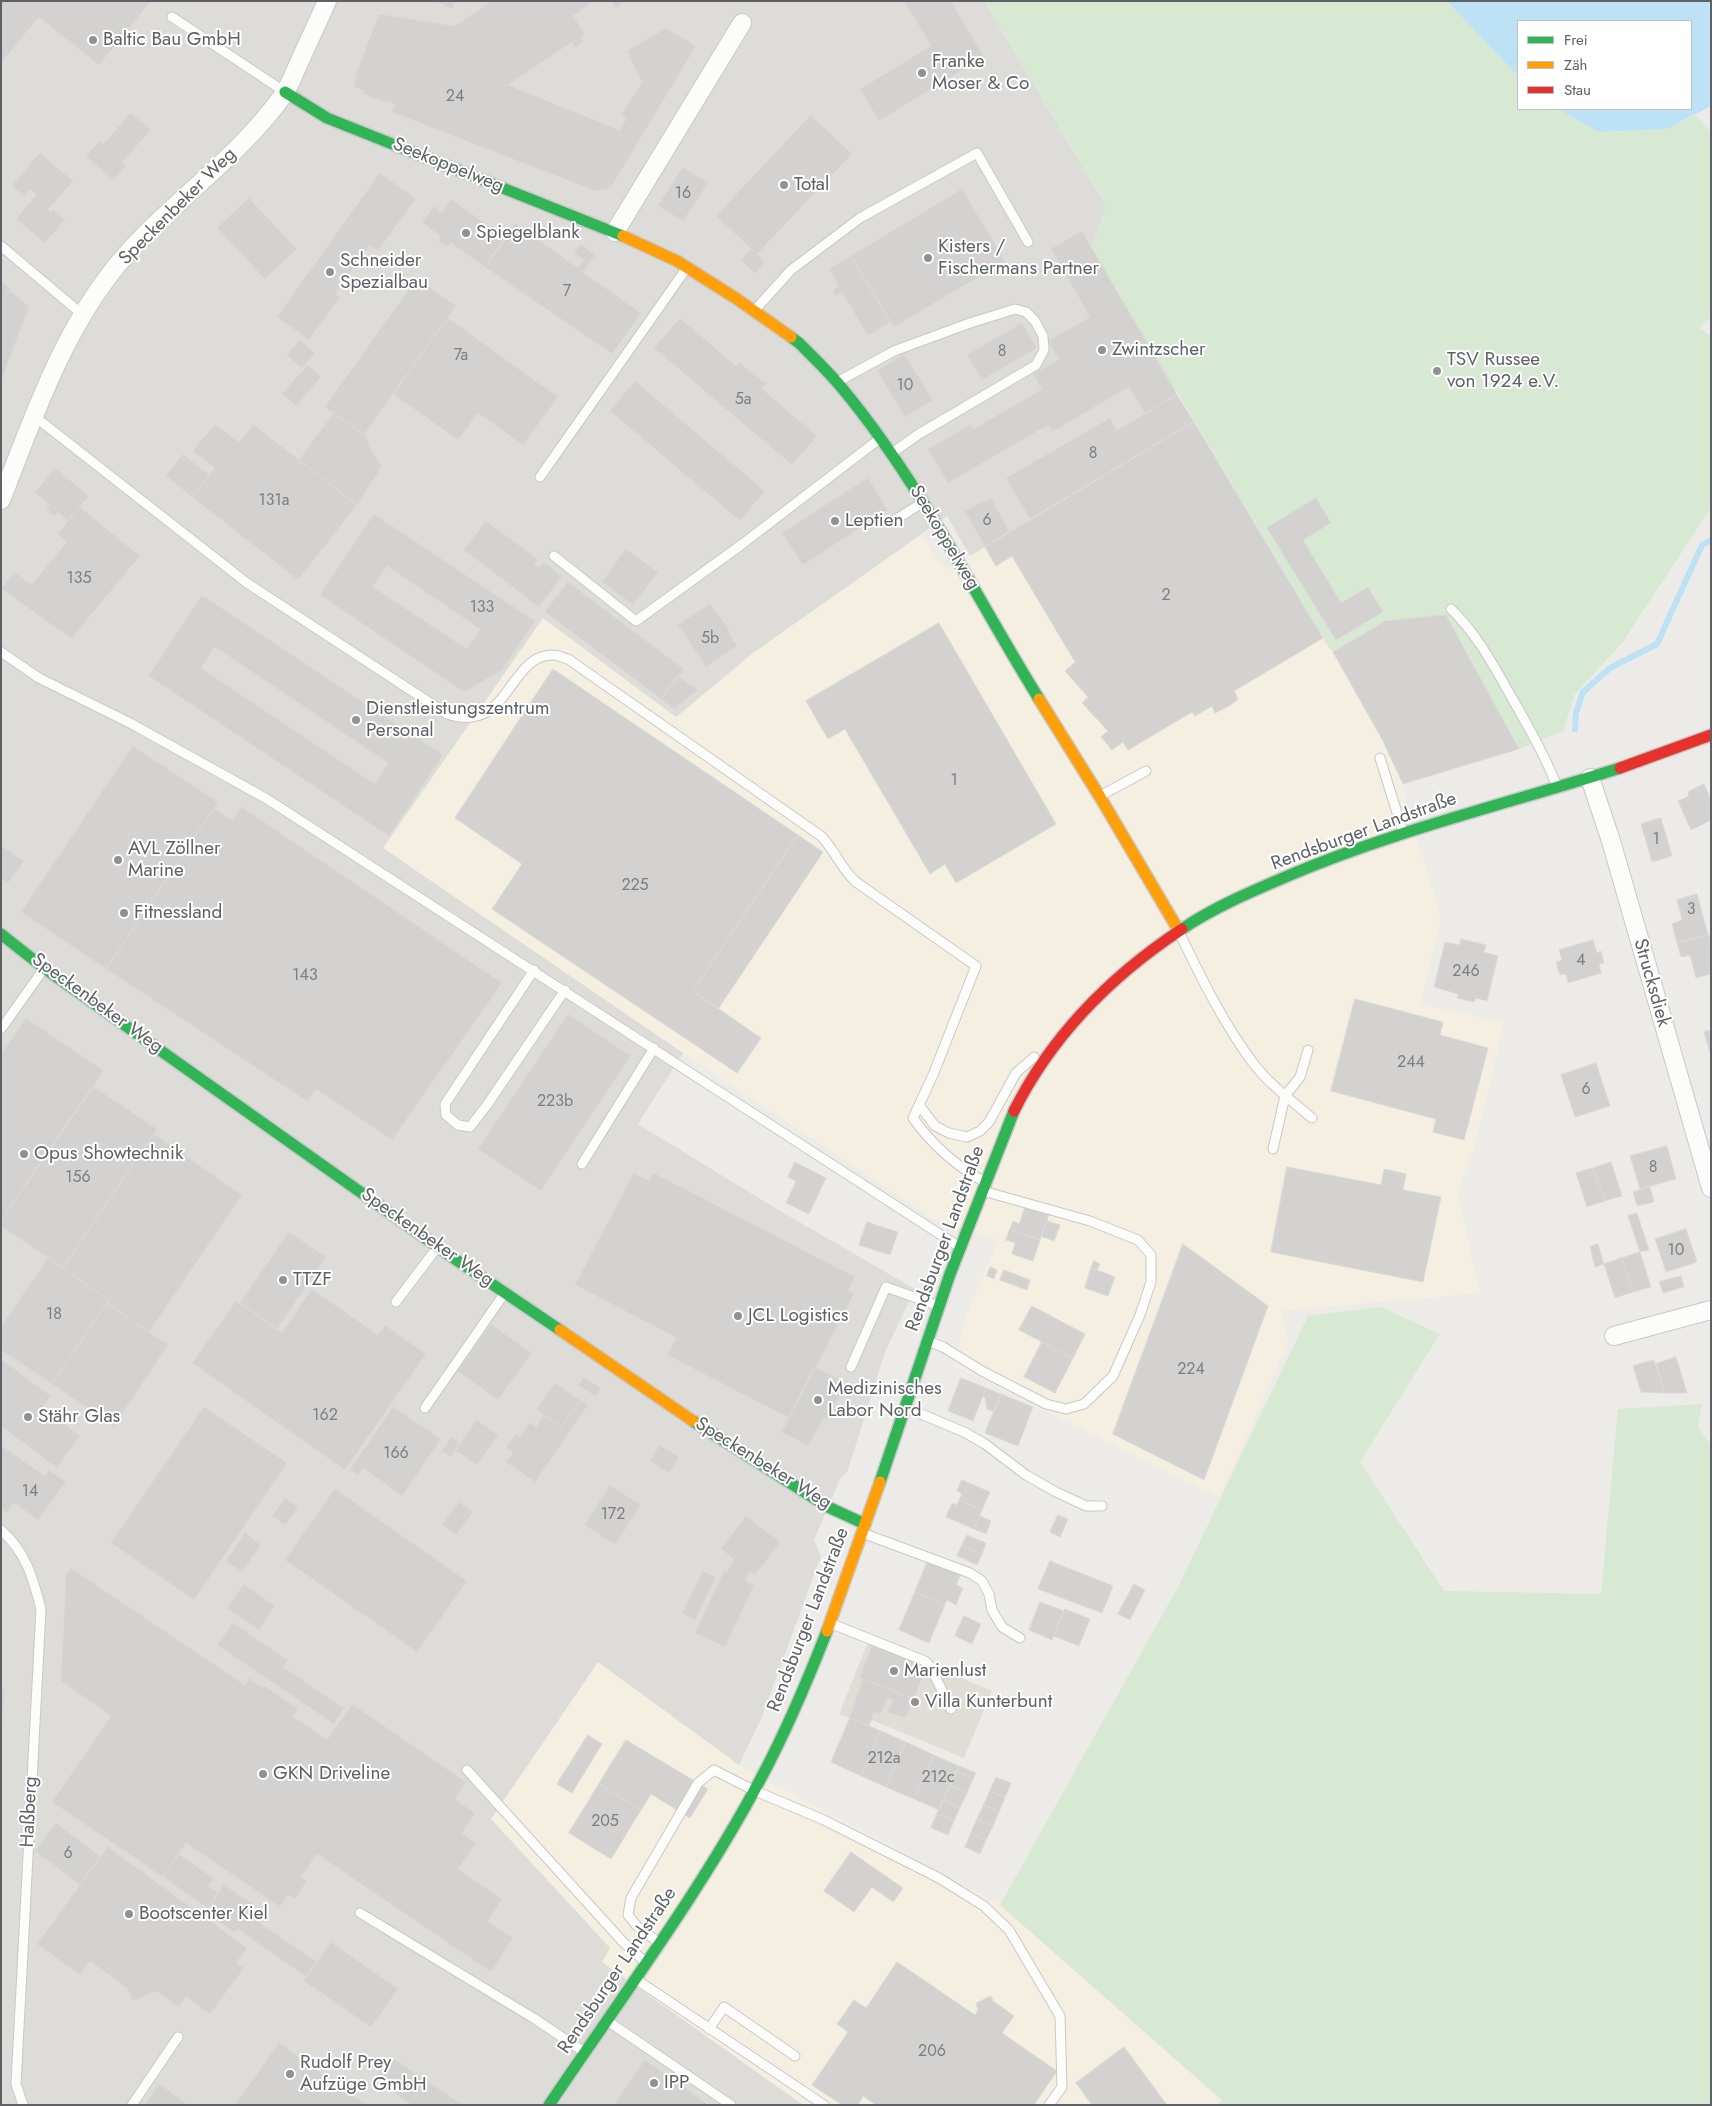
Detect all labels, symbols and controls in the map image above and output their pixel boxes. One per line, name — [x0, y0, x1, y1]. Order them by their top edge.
legend — [1517, 20, 1692, 110]
place label: Baltic Bau GmbH — [103, 29, 241, 51]
text: Frei — [1564, 29, 1588, 51]
marker: Baltic Bau GmbH — [87, 34, 99, 46]
place label: Franke Moser & Co — [932, 51, 1029, 95]
text: Zäh — [1564, 54, 1587, 76]
marker: Franke Moser & Co — [916, 67, 928, 79]
text: Stau — [1564, 79, 1591, 101]
house number: 24 — [446, 87, 464, 107]
street label: Seekoppelweg — [389, 133, 507, 199]
street label: Speckenbeker Weg — [115, 144, 241, 270]
place label: Total — [794, 174, 829, 196]
marker: Total — [778, 179, 790, 191]
house number: 16 — [675, 184, 691, 204]
place label: Spiegelblank — [476, 222, 580, 244]
marker: Spiegelblank — [460, 227, 472, 239]
place label: Kisters / Fischermans Partner — [938, 236, 1099, 280]
place label: Schneider Spezialbau — [340, 250, 428, 294]
marker: Kisters / Fischermans Partner — [922, 252, 934, 264]
marker: Schneider Spezialbau — [324, 266, 336, 278]
house number: 7 — [563, 282, 571, 302]
place label: Zwintzscher — [1112, 339, 1206, 361]
house number: 8 — [998, 342, 1006, 362]
marker: Zwintzscher — [1096, 344, 1108, 356]
house number: 7a — [454, 346, 468, 366]
place label: TSV Russee von 1924 e.V. — [1447, 349, 1559, 393]
marker: TSV Russee von 1924 e.V. — [1431, 365, 1443, 377]
house number: 10 — [897, 376, 913, 396]
house number: 5a — [735, 390, 751, 410]
house number: 8 — [1089, 444, 1097, 464]
street label: Seekoppelweg — [904, 482, 984, 594]
house number: 131a — [259, 491, 289, 511]
place label: Leptien — [845, 510, 903, 532]
house number: 6 — [982, 511, 992, 531]
marker: Leptien — [829, 515, 841, 527]
house number: 135 — [67, 569, 91, 589]
house number: 2 — [1161, 586, 1171, 606]
house number: 133 — [470, 598, 494, 618]
house number: 5b — [701, 629, 719, 649]
place label: Dienstleistungszentrum Personal — [366, 698, 550, 742]
marker: Dienstleistungszentrum Personal — [350, 714, 362, 726]
house number: 1 — [950, 771, 958, 791]
street label: Rendsburger Landstraße — [1268, 788, 1460, 876]
house number: 1 — [1652, 830, 1660, 850]
place label: AVL Zöllner Marine — [128, 838, 221, 882]
marker: AVL Zöllner Marine — [112, 854, 124, 866]
house number: 225 — [621, 876, 649, 896]
house number: 3 — [1687, 900, 1695, 920]
place label: Fitnessland — [134, 902, 222, 924]
marker: Fitnessland — [118, 907, 130, 919]
street label: Strucksdiek — [1628, 936, 1674, 1030]
street label: Speckenbeker Weg — [27, 949, 167, 1059]
house number: 4 — [1576, 951, 1586, 971]
house number: 246 — [1452, 962, 1480, 982]
house number: 143 — [292, 966, 318, 986]
house number: 244 — [1397, 1053, 1425, 1073]
house number: 6 — [1581, 1080, 1591, 1100]
house number: 223b — [537, 1092, 573, 1112]
place label: Opus Showtechnik — [34, 1143, 183, 1165]
street label: Rendsburger Landstraße — [902, 1143, 990, 1335]
marker: Opus Showtechnik — [18, 1148, 30, 1160]
house number: 8 — [1649, 1158, 1657, 1178]
house number: 156 — [65, 1168, 91, 1188]
street label: Speckenbeker Weg — [356, 1184, 498, 1292]
house number: 10 — [1668, 1241, 1684, 1261]
place label: TTZF — [293, 1269, 332, 1291]
marker: TTZF — [277, 1274, 289, 1286]
house number: 18 — [46, 1305, 62, 1325]
place label: JCL Logistics — [748, 1305, 848, 1327]
marker: JCL Logistics — [732, 1310, 744, 1322]
house number: 224 — [1177, 1360, 1205, 1380]
place label: Medizinisches Labor Nord — [828, 1378, 942, 1422]
marker: Medizinisches Labor Nord — [812, 1394, 824, 1406]
place label: Stähr Glas — [38, 1406, 120, 1428]
house number: 162 — [312, 1406, 338, 1426]
marker: Stähr Glas — [22, 1411, 34, 1423]
street label: Speckenbeker Weg — [691, 1413, 835, 1515]
house number: 166 — [383, 1444, 409, 1464]
house number: 14 — [22, 1482, 38, 1502]
house number: 172 — [601, 1505, 625, 1525]
street label: Rendsburger Landstraße — [763, 1525, 855, 1715]
place label: Marienlust — [904, 1660, 986, 1682]
marker: Marienlust — [888, 1665, 900, 1677]
place label: Villa Kunterbunt — [925, 1691, 1052, 1713]
marker: Villa Kunterbunt — [909, 1696, 921, 1708]
house number: 212a — [867, 1749, 901, 1769]
place label: GKN Driveline — [273, 1763, 390, 1785]
marker: GKN Driveline — [257, 1768, 269, 1780]
house number: 212c — [921, 1768, 955, 1788]
street label: Haßberg — [17, 1776, 43, 1848]
house number: 205 — [591, 1812, 619, 1832]
house number: 6 — [63, 1844, 73, 1864]
street label: Rendsburger Landstraße — [554, 1884, 682, 2058]
place label: Bootscenter Kiel — [139, 1903, 268, 1925]
marker: Bootscenter Kiel — [123, 1908, 135, 1920]
house number: 206 — [918, 2042, 946, 2062]
place label: Rudolf Prey Aufzüge GmbH — [300, 2052, 427, 2096]
marker: Rudolf Prey Aufzüge GmbH — [284, 2068, 296, 2080]
place label: IPP — [664, 2072, 689, 2094]
marker: IPP — [648, 2077, 660, 2089]

